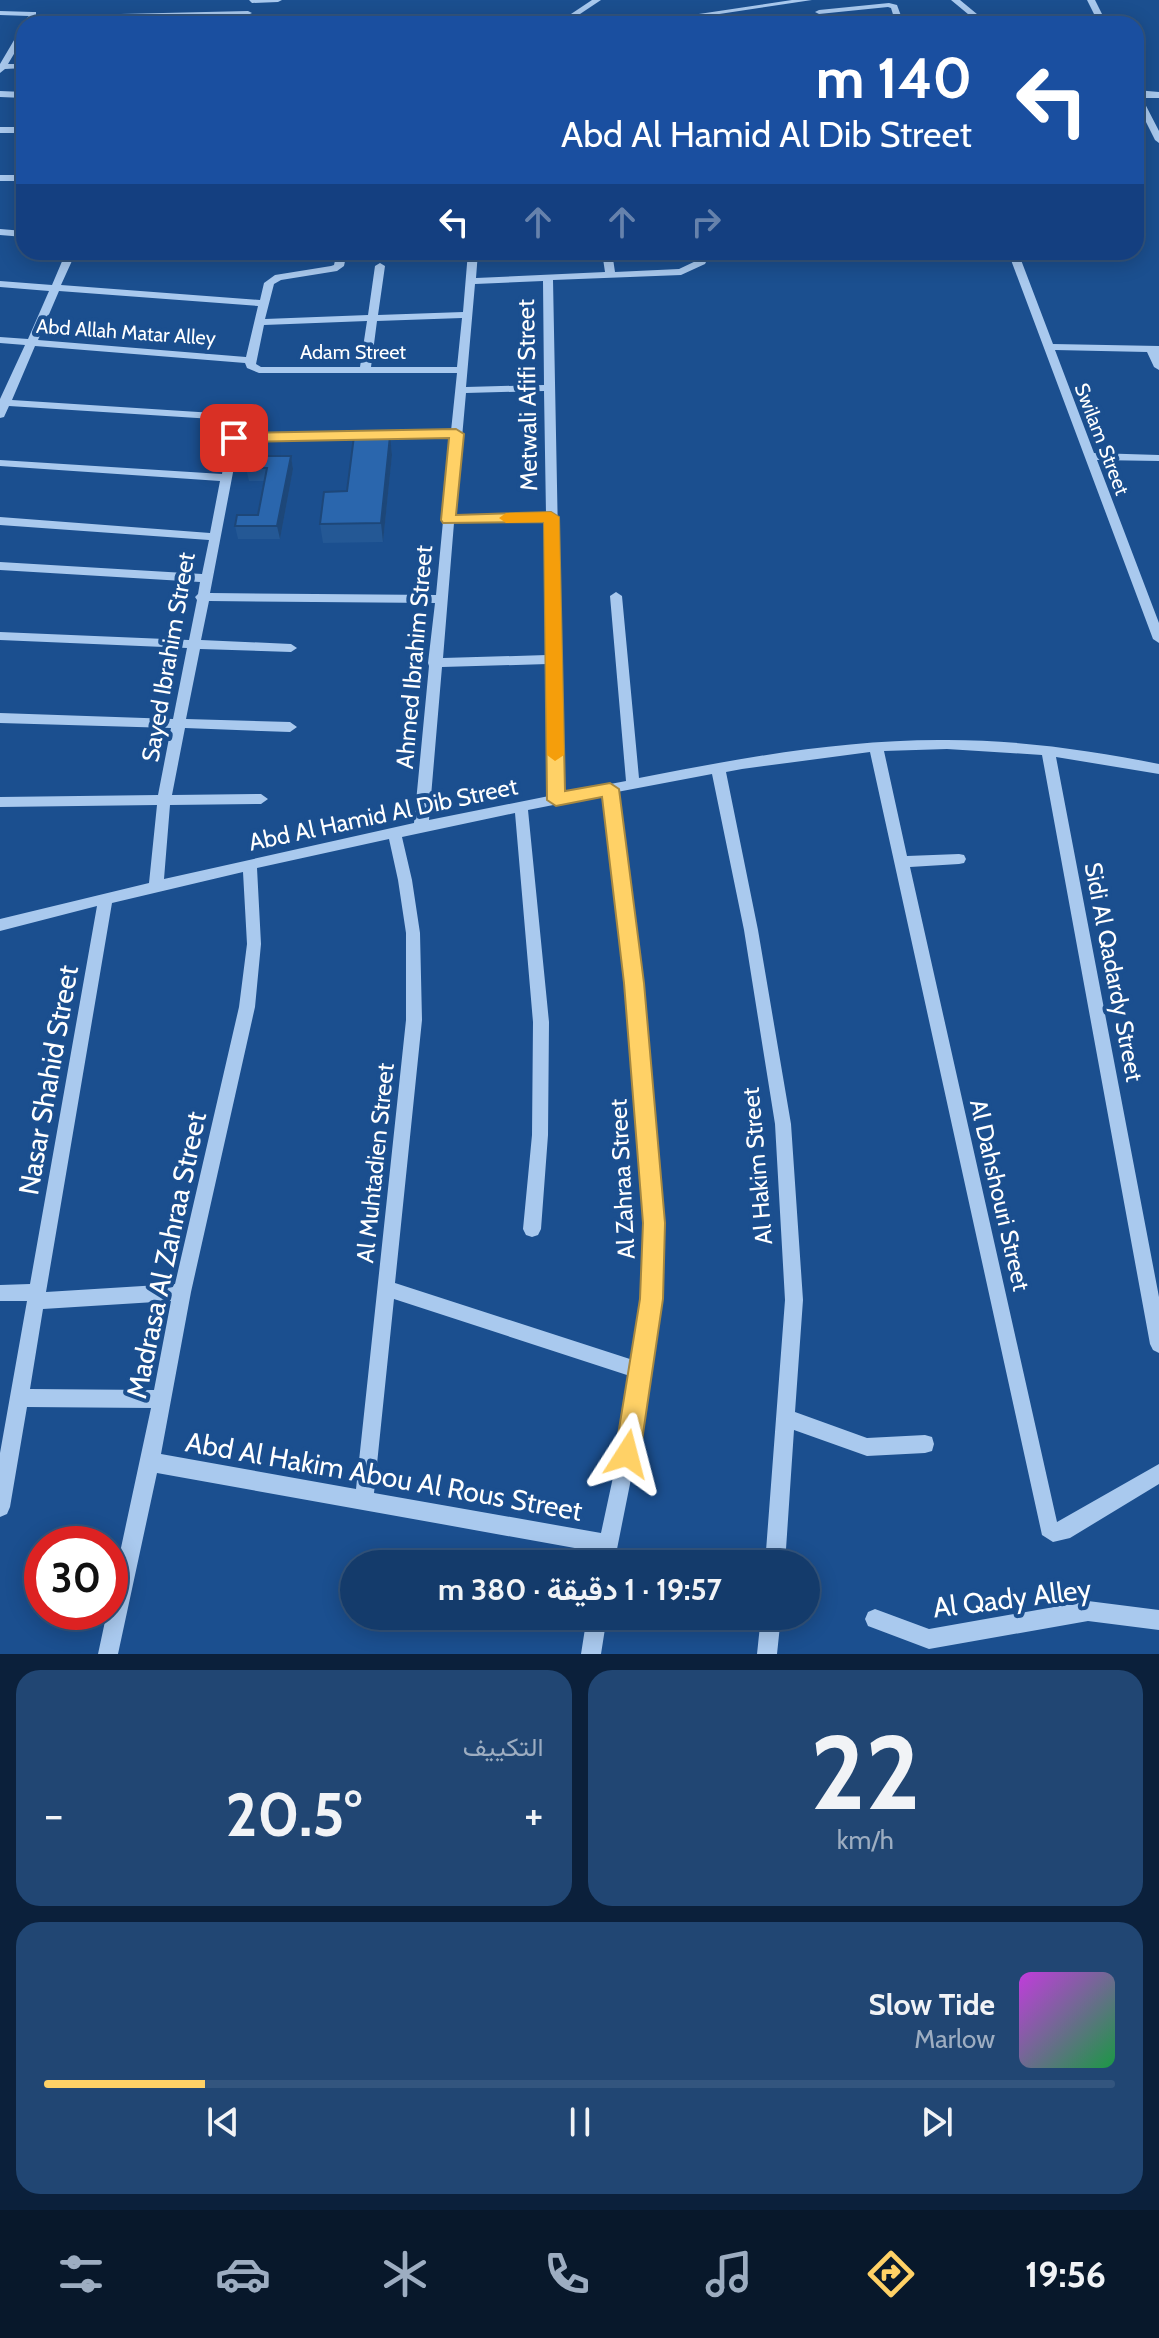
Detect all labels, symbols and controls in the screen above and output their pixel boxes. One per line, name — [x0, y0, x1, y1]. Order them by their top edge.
text: 140 m — [816, 44, 972, 112]
icon: left — [1000, 48, 1104, 152]
text: Abd Al Hamid Al Dib Street — [561, 112, 972, 156]
icon: left — [432, 200, 476, 244]
icon: ahead — [516, 200, 560, 244]
icon: ahead — [600, 200, 644, 244]
icon: right — [684, 200, 728, 244]
street label: Metwali Afifi Street — [511, 299, 543, 491]
street label: Abd Allah Matar Alley — [35, 314, 217, 350]
street label: Adam Street — [300, 340, 406, 364]
street label: Swilam Street — [1070, 380, 1134, 499]
pin — [200, 404, 268, 472]
icon: arrive — [212, 416, 256, 460]
street label: Ahmed Ibrahim Street — [390, 544, 438, 770]
street label: Sayed Ibrahim Street — [135, 550, 201, 764]
street label: Abd Al Hamid Al Dib Street — [246, 771, 520, 857]
street label: Sidi Al Qadardy Street — [1079, 860, 1149, 1084]
street label: Nasar Shahid Street — [11, 962, 85, 1198]
street label: Al Muhtadien Street — [350, 1061, 400, 1265]
street label: Al Hakim Street — [736, 1086, 778, 1246]
street label: Al Dahshouri Street — [964, 1096, 1036, 1294]
street label: Al Zahraa Street — [603, 1098, 641, 1260]
street label: Madrasa Al Zahraa Street — [119, 1108, 213, 1402]
position arrow — [585, 1412, 669, 1496]
street label: Abd Al Hakim Abou Al Rous Street — [183, 1424, 585, 1528]
speed limit sign: 30 — [24, 1526, 128, 1630]
text: 19:57 · 1 دقيقة · 380 m — [438, 1571, 722, 1608]
street label: Al Qady Alley — [931, 1571, 1093, 1625]
text: 22 — [810, 1709, 920, 1835]
text: التكييف — [463, 1731, 544, 1763]
text: 20.5° — [226, 1778, 362, 1851]
text: − — [44, 1788, 63, 1841]
text: + — [524, 1788, 543, 1841]
text: km/h — [837, 1824, 894, 1856]
text: Slow Tide — [868, 1986, 995, 2023]
text: Marlow — [914, 2023, 995, 2055]
icon: previous — [201, 2100, 245, 2144]
icon: pause — [558, 2100, 602, 2144]
icon: next — [915, 2100, 959, 2144]
icon: filters — [53, 2246, 109, 2302]
icon: car — [215, 2246, 271, 2302]
icon: climate — [377, 2246, 433, 2302]
icon: phone — [539, 2246, 595, 2302]
icon: music — [701, 2246, 757, 2302]
icon: directions — [863, 2246, 919, 2302]
text: 19:56 — [1025, 2252, 1106, 2296]

